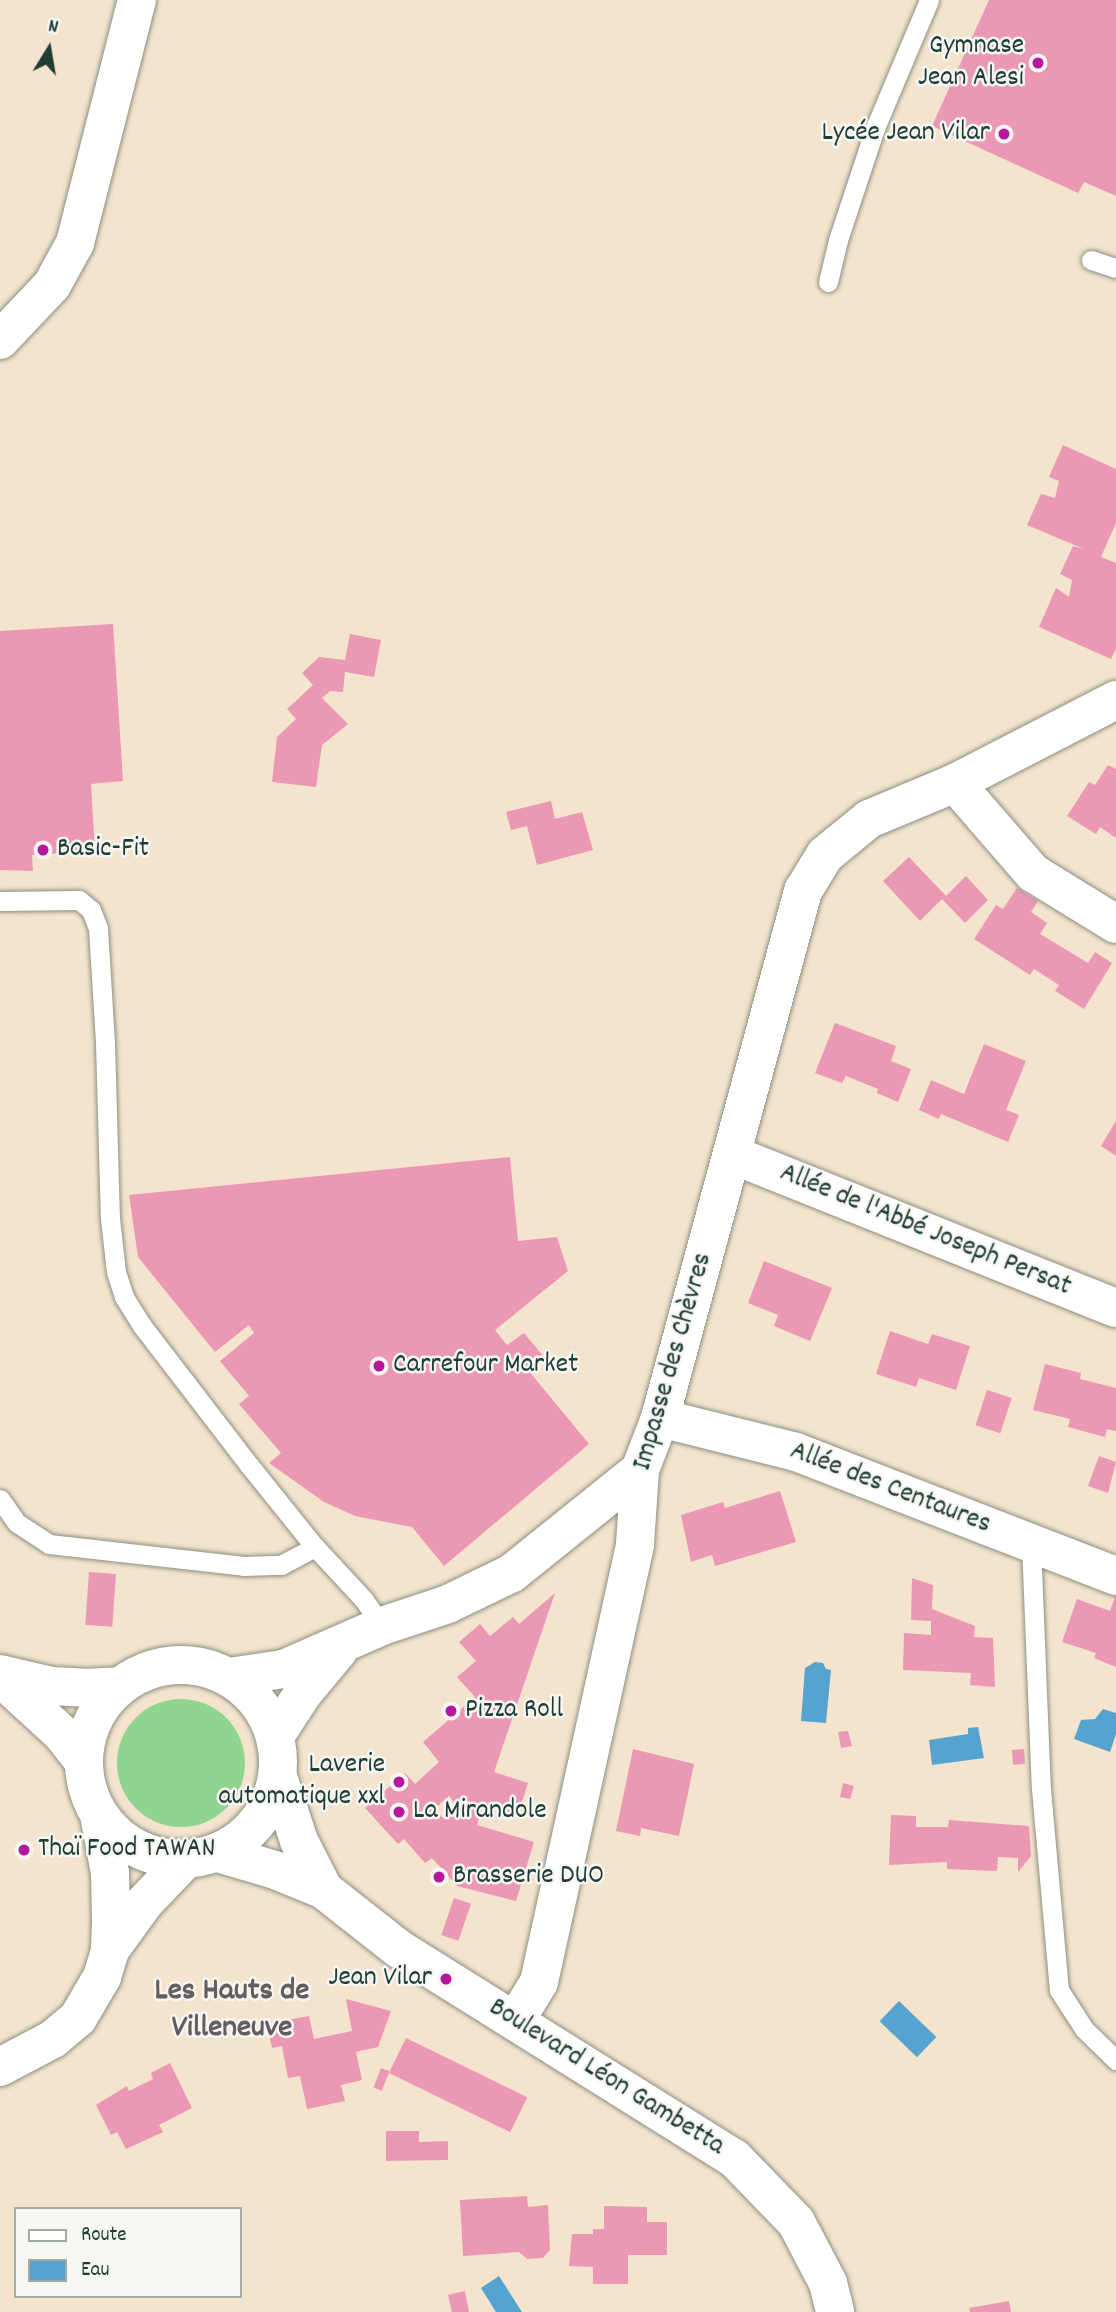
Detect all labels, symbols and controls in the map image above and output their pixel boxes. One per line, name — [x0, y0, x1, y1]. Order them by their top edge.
north arrow — [14, 14, 84, 84]
text: N — [46, 14, 60, 42]
place label: Gymnase Jean Alesi — [918, 30, 1024, 96]
marker: Gymnase Jean Alesi — [1030, 55, 1046, 71]
place label: Lycée Jean Vilar — [821, 117, 990, 151]
marker: Lycée Jean Vilar — [996, 126, 1012, 142]
place label: Basic-Fit — [57, 833, 149, 867]
marker: Basic-Fit — [35, 842, 51, 858]
street label: Allée de l'Abbé Joseph Persat — [775, 1157, 1075, 1305]
street label: Impasse des Chèvres — [627, 1249, 721, 1475]
place label: Carrefour Market — [393, 1349, 578, 1383]
marker: Carrefour Market — [371, 1358, 387, 1374]
street label: Allée des Centaures — [785, 1435, 995, 1543]
place label: Pizza Roll — [465, 1694, 563, 1728]
marker: Pizza Roll — [443, 1703, 459, 1719]
place label: Laverie automatique xxl — [218, 1749, 385, 1815]
marker: Laverie automatique xxl — [391, 1774, 407, 1790]
place label: La Mirandole — [413, 1795, 547, 1829]
marker: La Mirandole — [391, 1804, 407, 1820]
place label: Thaï Food TAWAN — [38, 1833, 215, 1867]
marker: Thaï Food TAWAN — [16, 1842, 32, 1858]
place label: Brasserie DUO — [453, 1860, 604, 1894]
marker: Brasserie DUO — [431, 1869, 447, 1885]
place label: Jean Vilar — [328, 1962, 432, 1996]
marker: Jean Vilar — [438, 1971, 454, 1987]
district label: Les Hauts de Villeneuve — [155, 1974, 309, 2049]
street label: Boulevard Léon Gambetta — [482, 1992, 730, 2164]
legend — [14, 2207, 242, 2298]
text: Route — [81, 2221, 127, 2251]
text: Eau — [81, 2256, 109, 2286]

